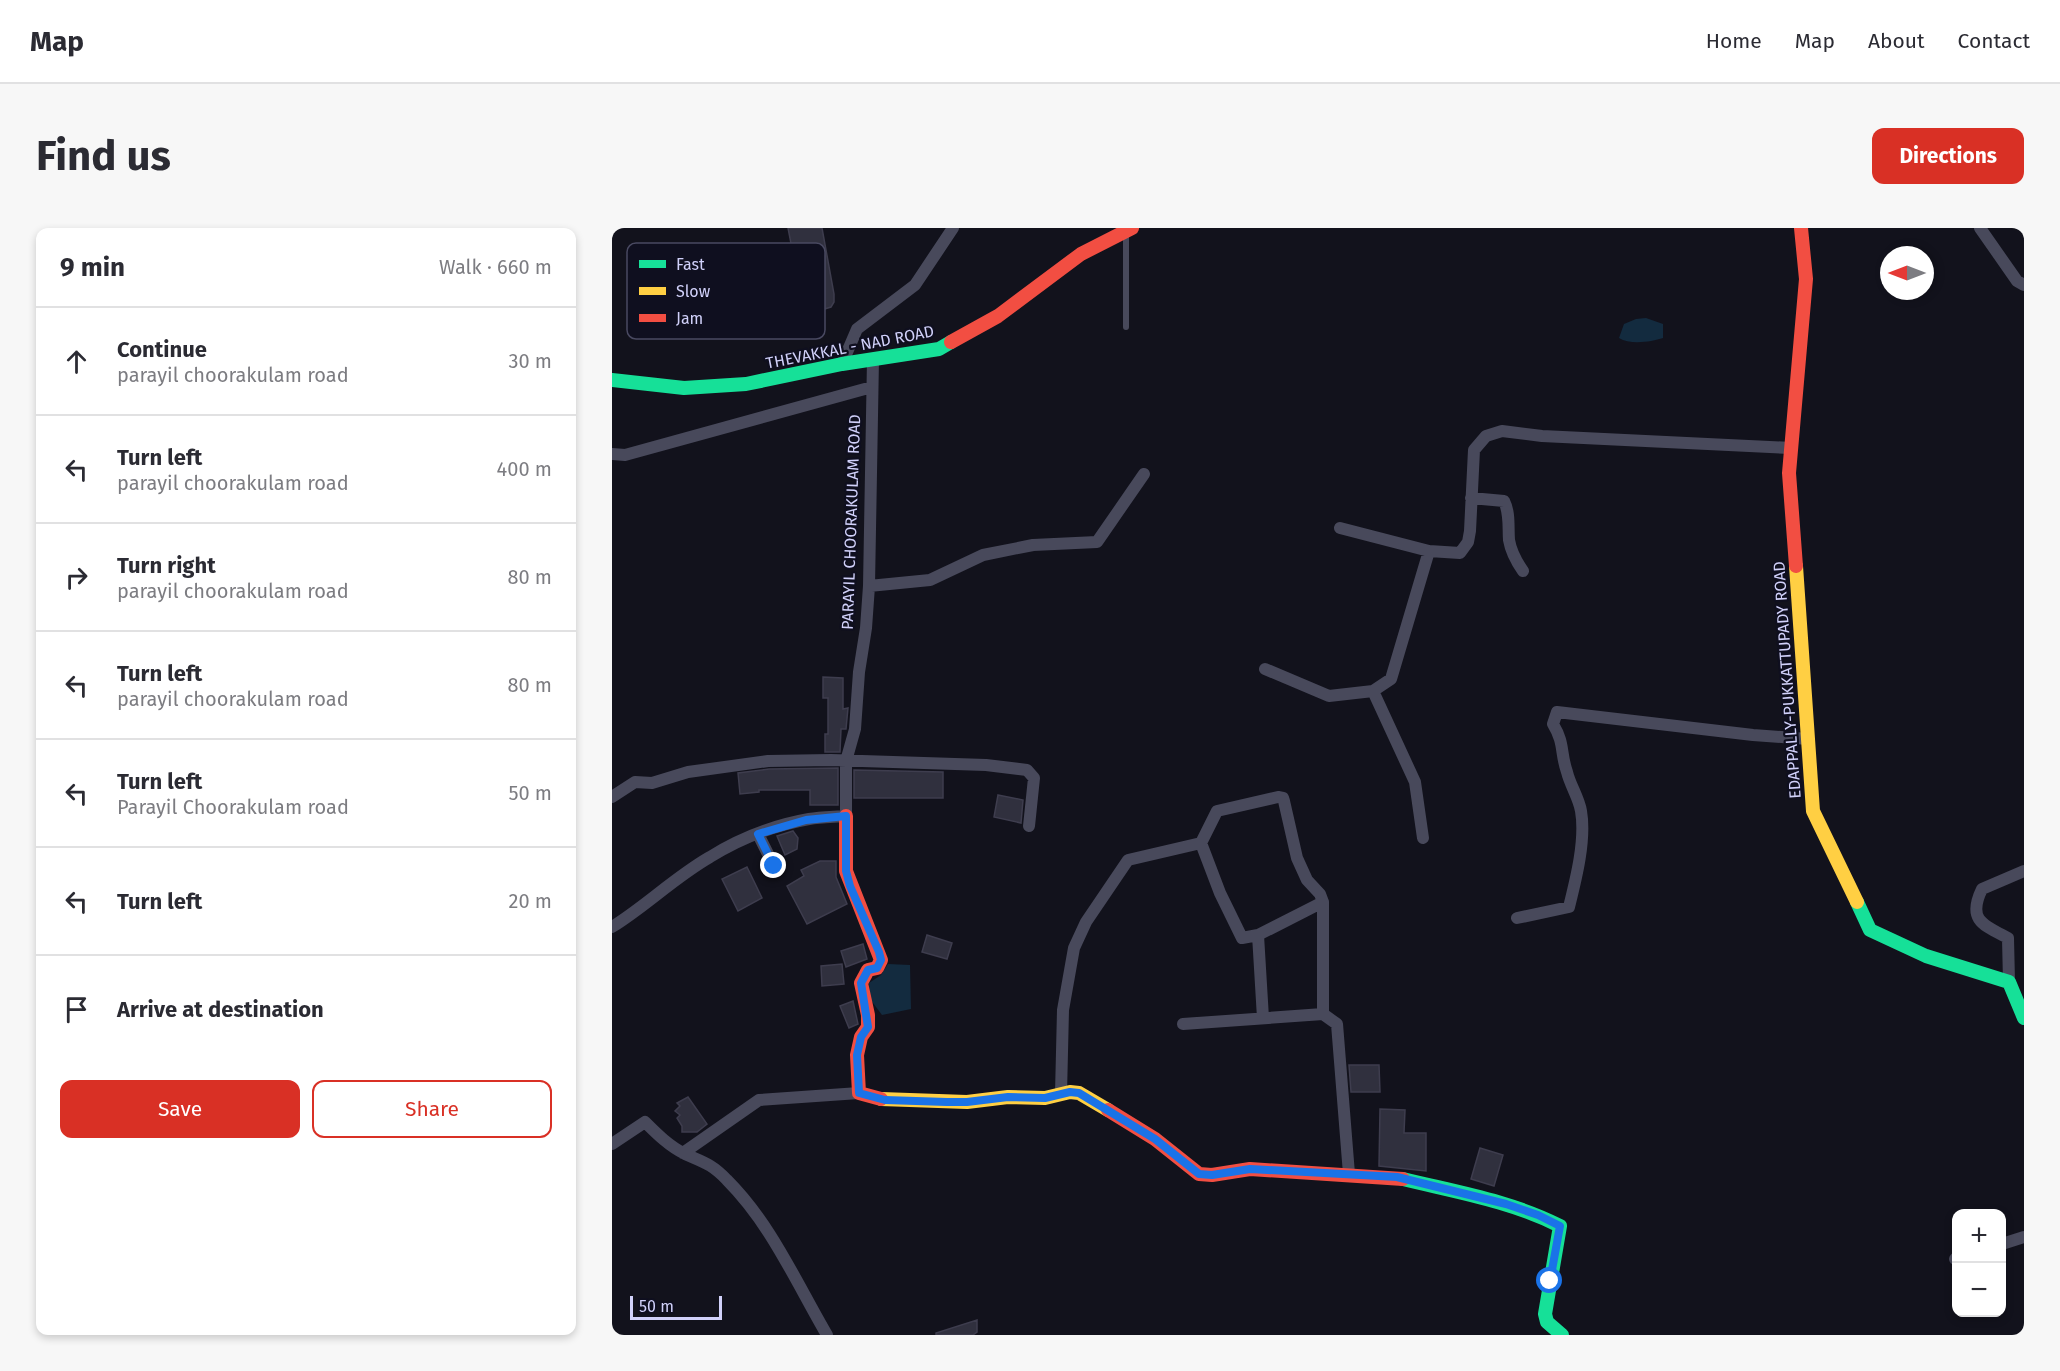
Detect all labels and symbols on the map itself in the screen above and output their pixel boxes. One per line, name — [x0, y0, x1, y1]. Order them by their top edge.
legend — [627, 243, 825, 339]
north arrow — [1880, 246, 1934, 300]
text: Fast — [676, 255, 705, 274]
text: Slow — [676, 282, 711, 301]
text: Jam — [676, 309, 703, 328]
street label: THEVAKKAL - NAD ROAD — [764, 321, 936, 373]
street label: PARAYIL CHOORAKULAM ROAD — [838, 414, 864, 630]
street label: EDAPPALLY-PUKKATTUPADY ROAD — [1769, 561, 1805, 799]
route end — [760, 852, 786, 878]
route start — [1536, 1267, 1562, 1293]
scale bar — [630, 1293, 722, 1320]

